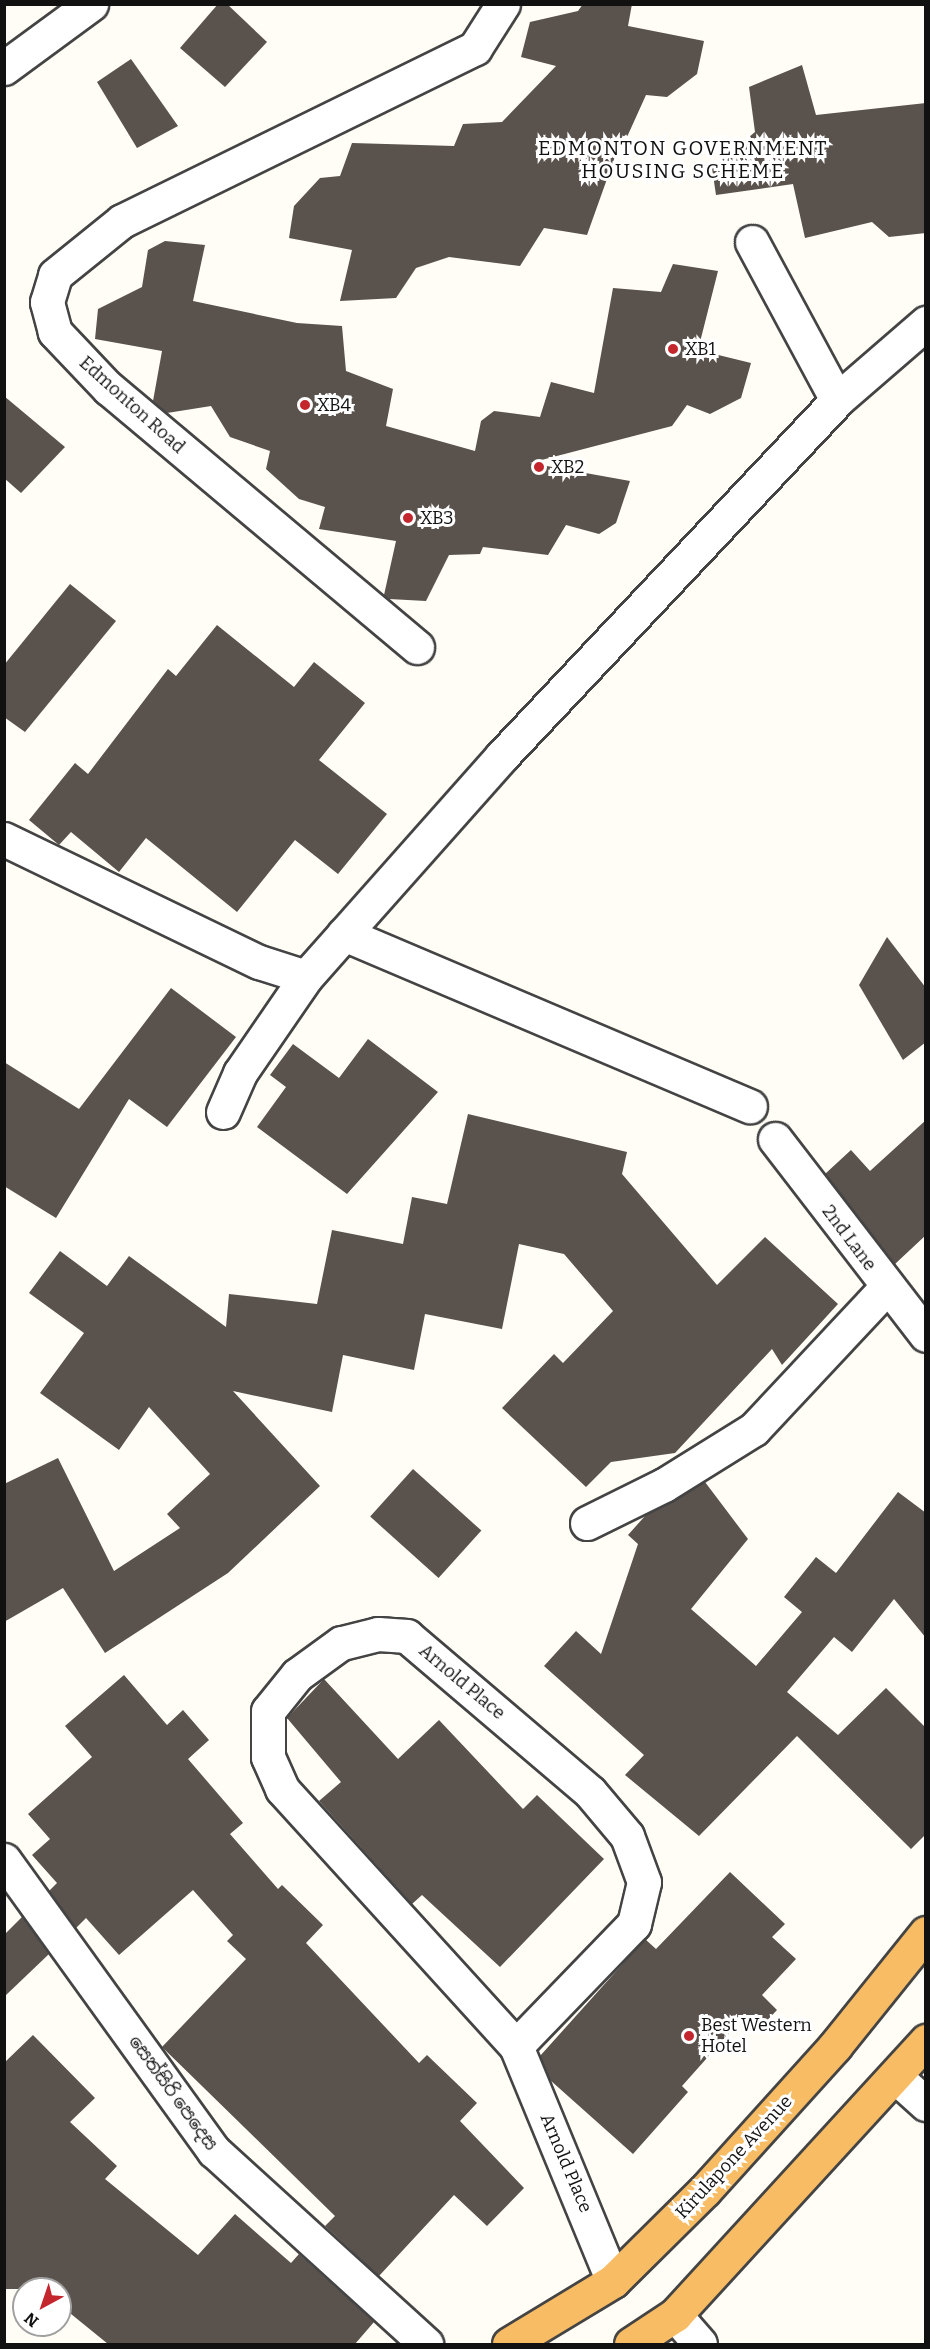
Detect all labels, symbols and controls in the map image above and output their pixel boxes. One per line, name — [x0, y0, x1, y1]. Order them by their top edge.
district label: EDMONTON GOVERNMENT HOUSING SCHEME — [538, 137, 828, 184]
place label: XB1 — [685, 338, 716, 360]
marker: XB1 — [666, 342, 680, 356]
street label: Edmonton Road — [75, 352, 189, 458]
place label: XB4 — [317, 394, 351, 416]
marker: XB4 — [298, 398, 312, 412]
place label: XB2 — [551, 456, 584, 478]
marker: XB2 — [532, 460, 546, 474]
place label: XB3 — [420, 507, 453, 529]
marker: XB3 — [401, 511, 415, 525]
street label: 2nd Lane — [817, 1201, 881, 1275]
street label: Arnold Place — [415, 1640, 509, 1724]
place label: Best Western Hotel — [701, 2015, 812, 2058]
marker: Best Western Hotel — [682, 2029, 696, 2043]
street label: සෙත්සිරි පෙදෙස — [124, 2031, 222, 2155]
street label: Kirulapone Avenue — [671, 2091, 797, 2223]
street label: Arnold Place — [535, 2110, 597, 2216]
north arrow — [12, 2277, 72, 2337]
text: N — [21, 2308, 42, 2331]

